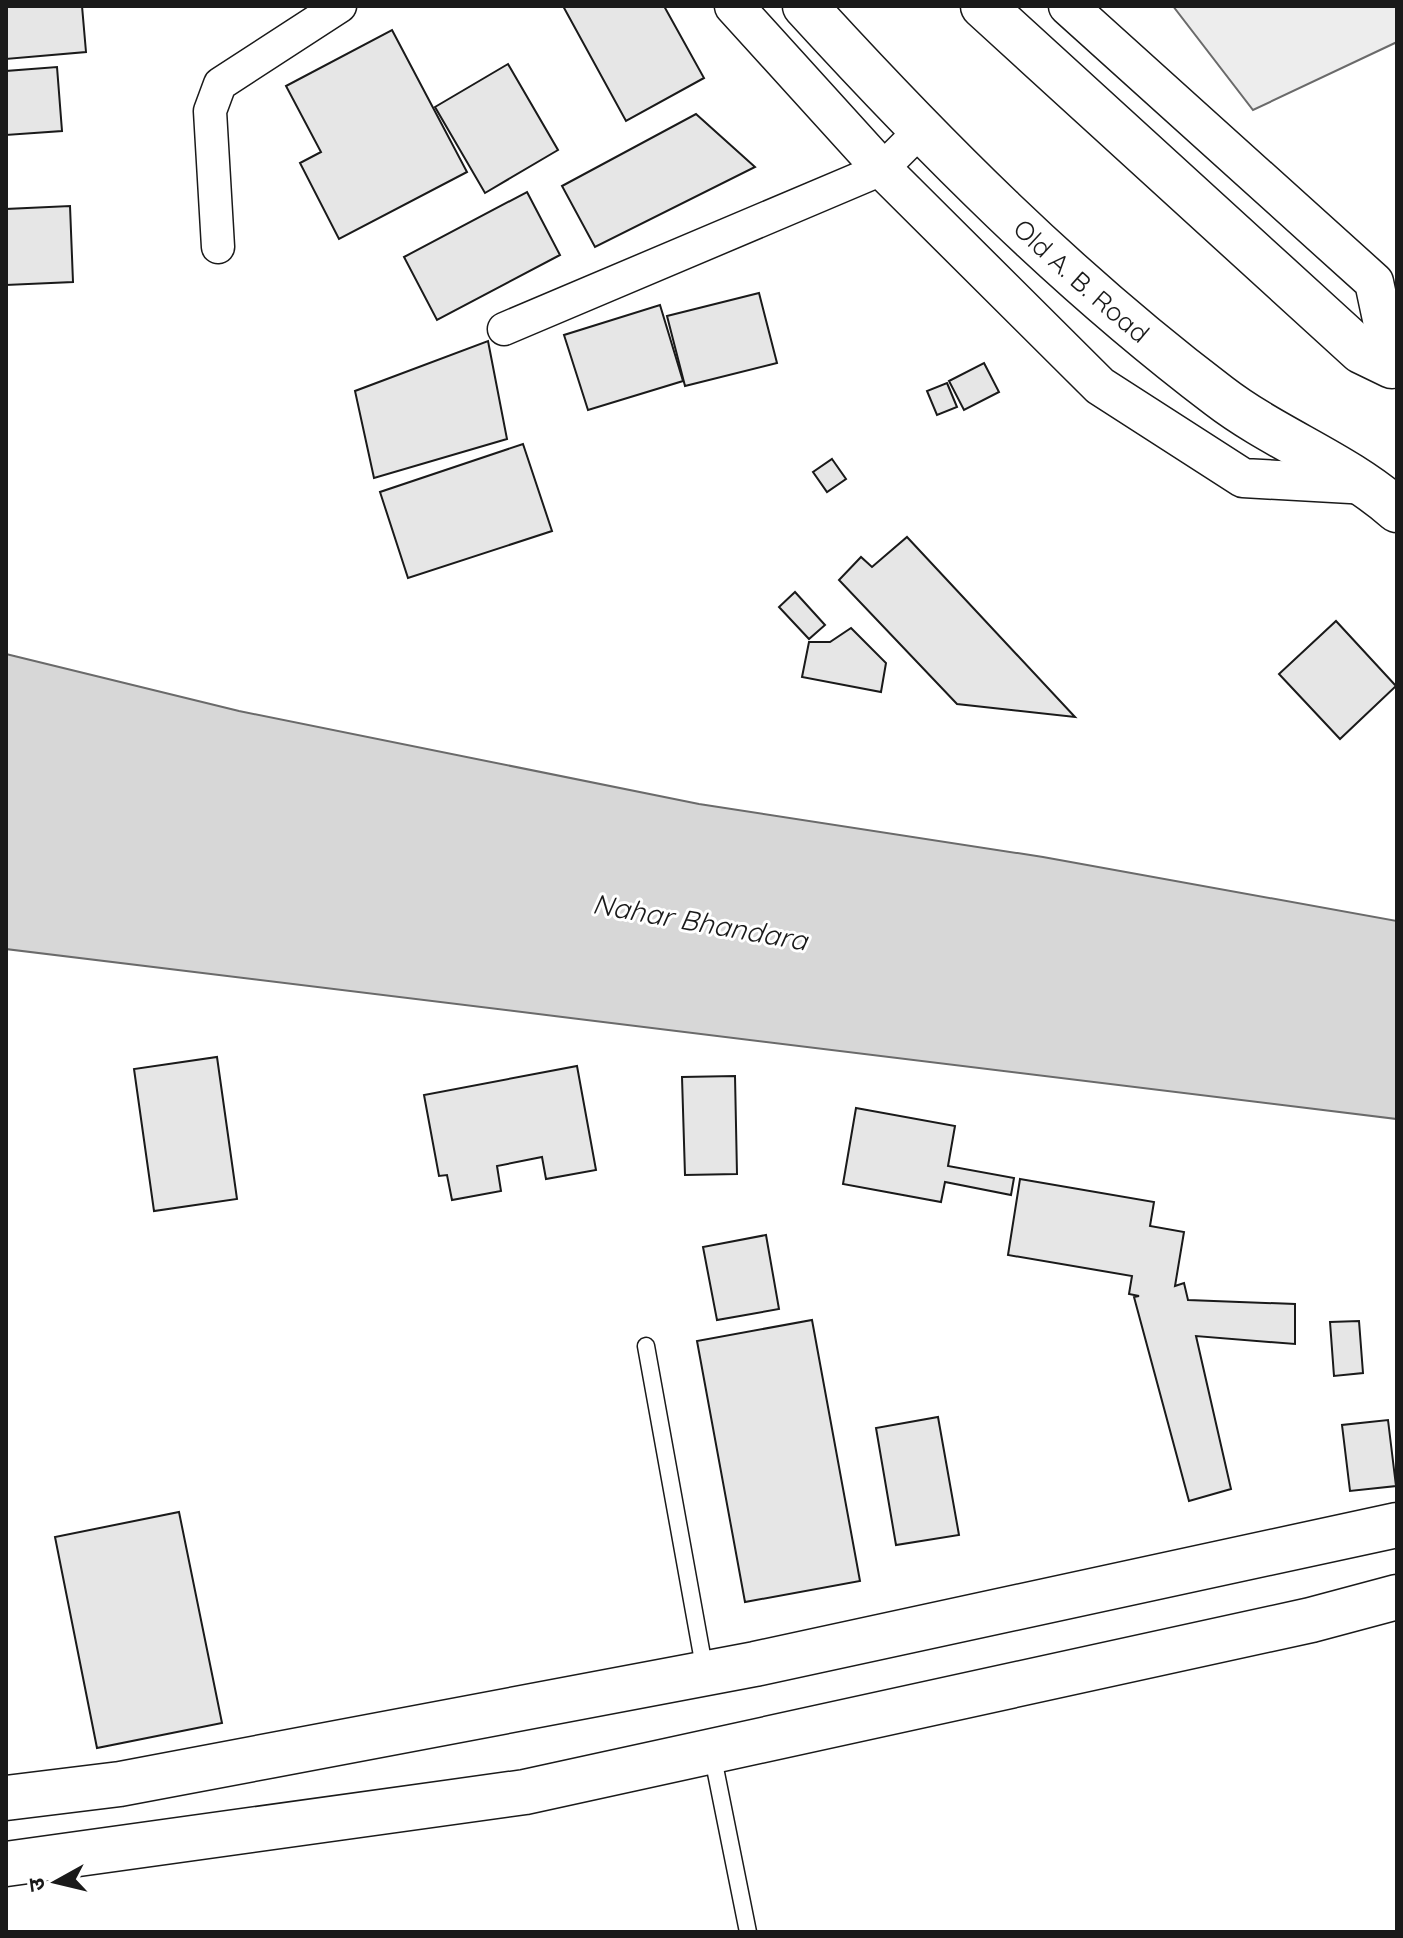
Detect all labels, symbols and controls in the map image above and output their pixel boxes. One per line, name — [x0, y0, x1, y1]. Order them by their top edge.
street label: Old A. B. Road — [1007, 212, 1156, 350]
water label: Nahar Bhandara — [590, 885, 812, 958]
north arrow — [16, 1842, 96, 1922]
text: उ — [21, 1875, 51, 1893]

